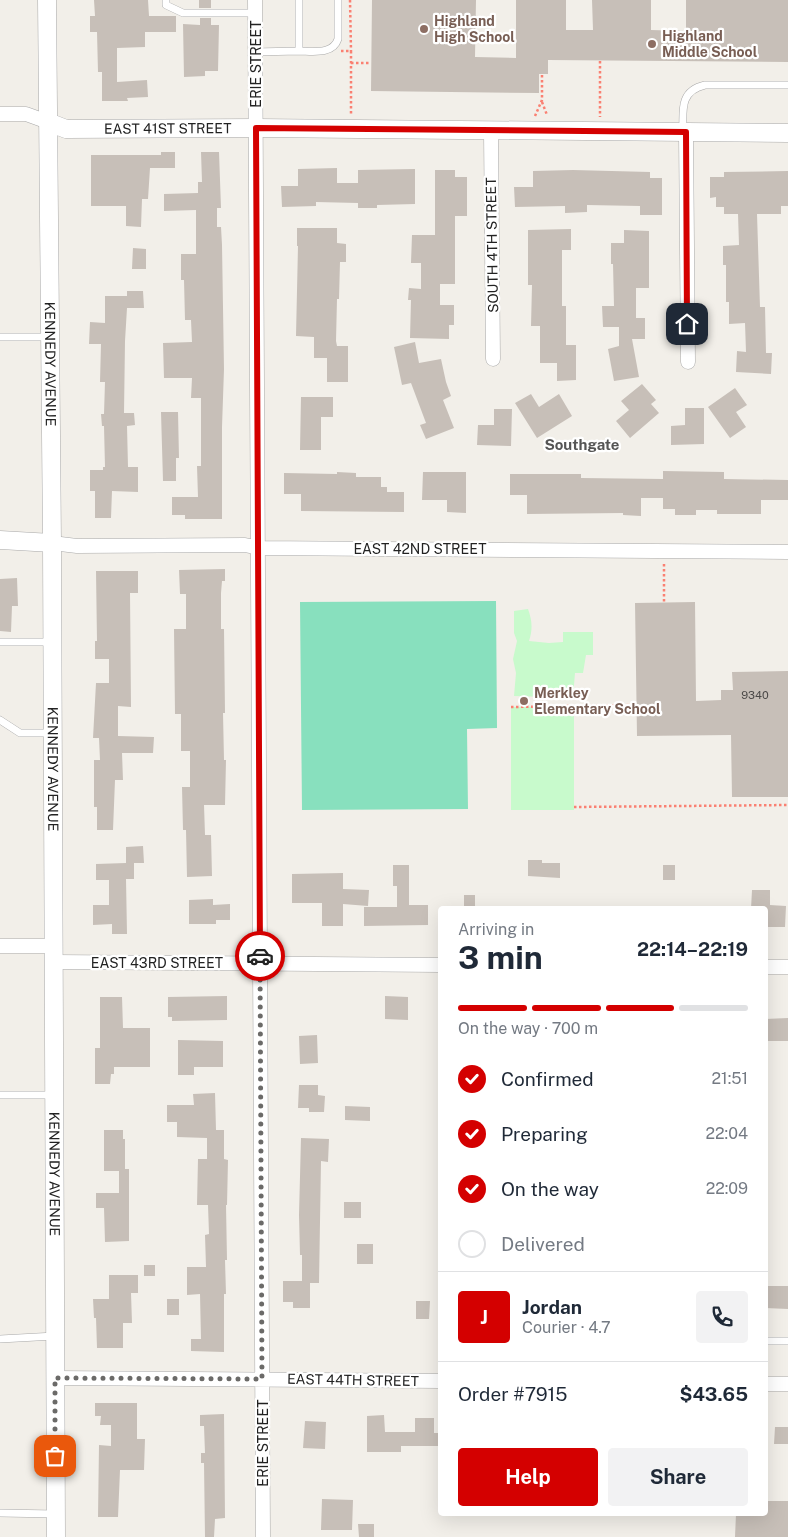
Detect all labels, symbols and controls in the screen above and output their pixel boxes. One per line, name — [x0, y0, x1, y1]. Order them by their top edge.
place label: Highland High School — [434, 13, 515, 45]
street label: ERIE STREET — [248, 20, 264, 108]
marker: Highland High School — [418, 23, 430, 35]
place label: Highland Middle School — [662, 28, 758, 60]
marker: Highland Middle School — [646, 38, 658, 50]
street label: EAST 41ST STREET — [104, 120, 232, 137]
street label: SOUTH 4TH STREET — [483, 177, 501, 313]
street label: KENNEDY AVENUE — [42, 302, 59, 426]
pin — [666, 303, 708, 345]
icon: home — [673, 310, 701, 338]
district label: Southgate — [544, 436, 620, 453]
street label: EAST 42ND STREET — [354, 541, 486, 557]
place label: Merkley Elementary School — [534, 685, 661, 717]
house number: 9340 — [741, 689, 769, 701]
marker: Merkley Elementary School — [518, 695, 530, 707]
street label: KENNEDY AVENUE — [45, 707, 61, 831]
text: Arriving in — [458, 920, 534, 939]
courier — [235, 931, 285, 981]
text: 22:14–22:19 — [637, 938, 748, 960]
text: 3 min — [458, 939, 543, 976]
icon: car — [246, 942, 274, 970]
street label: EAST 43RD STREET — [91, 955, 223, 971]
text: On the way · 700 m — [458, 1019, 598, 1038]
icon: check — [458, 1065, 486, 1093]
text: Confirmed — [501, 1068, 594, 1090]
text: 21:51 — [712, 1069, 748, 1088]
street label: KENNEDY AVENUE — [46, 1112, 63, 1236]
icon: check — [458, 1120, 486, 1148]
text: Preparing — [501, 1123, 588, 1145]
text: 22:04 — [706, 1124, 748, 1143]
icon: check — [458, 1175, 486, 1203]
text: On the way — [501, 1178, 599, 1200]
text: 22:09 — [706, 1179, 748, 1198]
text: Delivered — [501, 1233, 585, 1255]
button: phone — [696, 1291, 748, 1343]
text: Jordan — [522, 1296, 582, 1318]
text: J — [480, 1306, 488, 1328]
text: Courier · 4.7 — [522, 1318, 611, 1337]
street label: EAST 44TH STREET — [287, 1371, 419, 1389]
text: Order #7915 — [458, 1383, 568, 1405]
text: $43.65 — [679, 1383, 748, 1405]
street label: ERIE STREET — [255, 1399, 271, 1487]
pin — [34, 1435, 76, 1477]
icon: bag — [41, 1442, 69, 1470]
button: Help — [458, 1448, 598, 1506]
button: Share — [608, 1448, 748, 1506]

